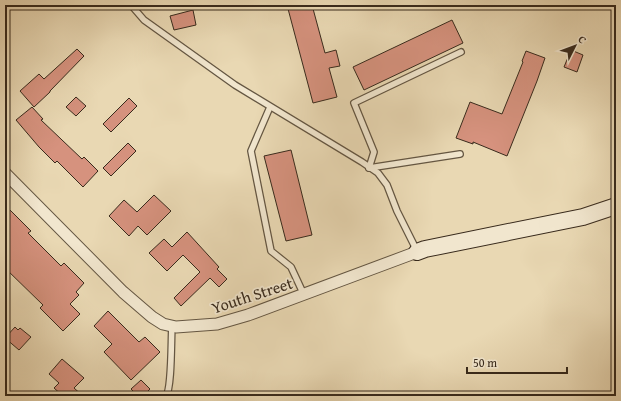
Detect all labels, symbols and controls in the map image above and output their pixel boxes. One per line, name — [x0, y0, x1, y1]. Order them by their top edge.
north arrow — [555, 26, 595, 66]
text: С — [574, 32, 590, 47]
street label: Youth Street — [208, 270, 296, 319]
scale bar — [467, 349, 567, 375]
text: 50 m — [473, 354, 497, 371]

